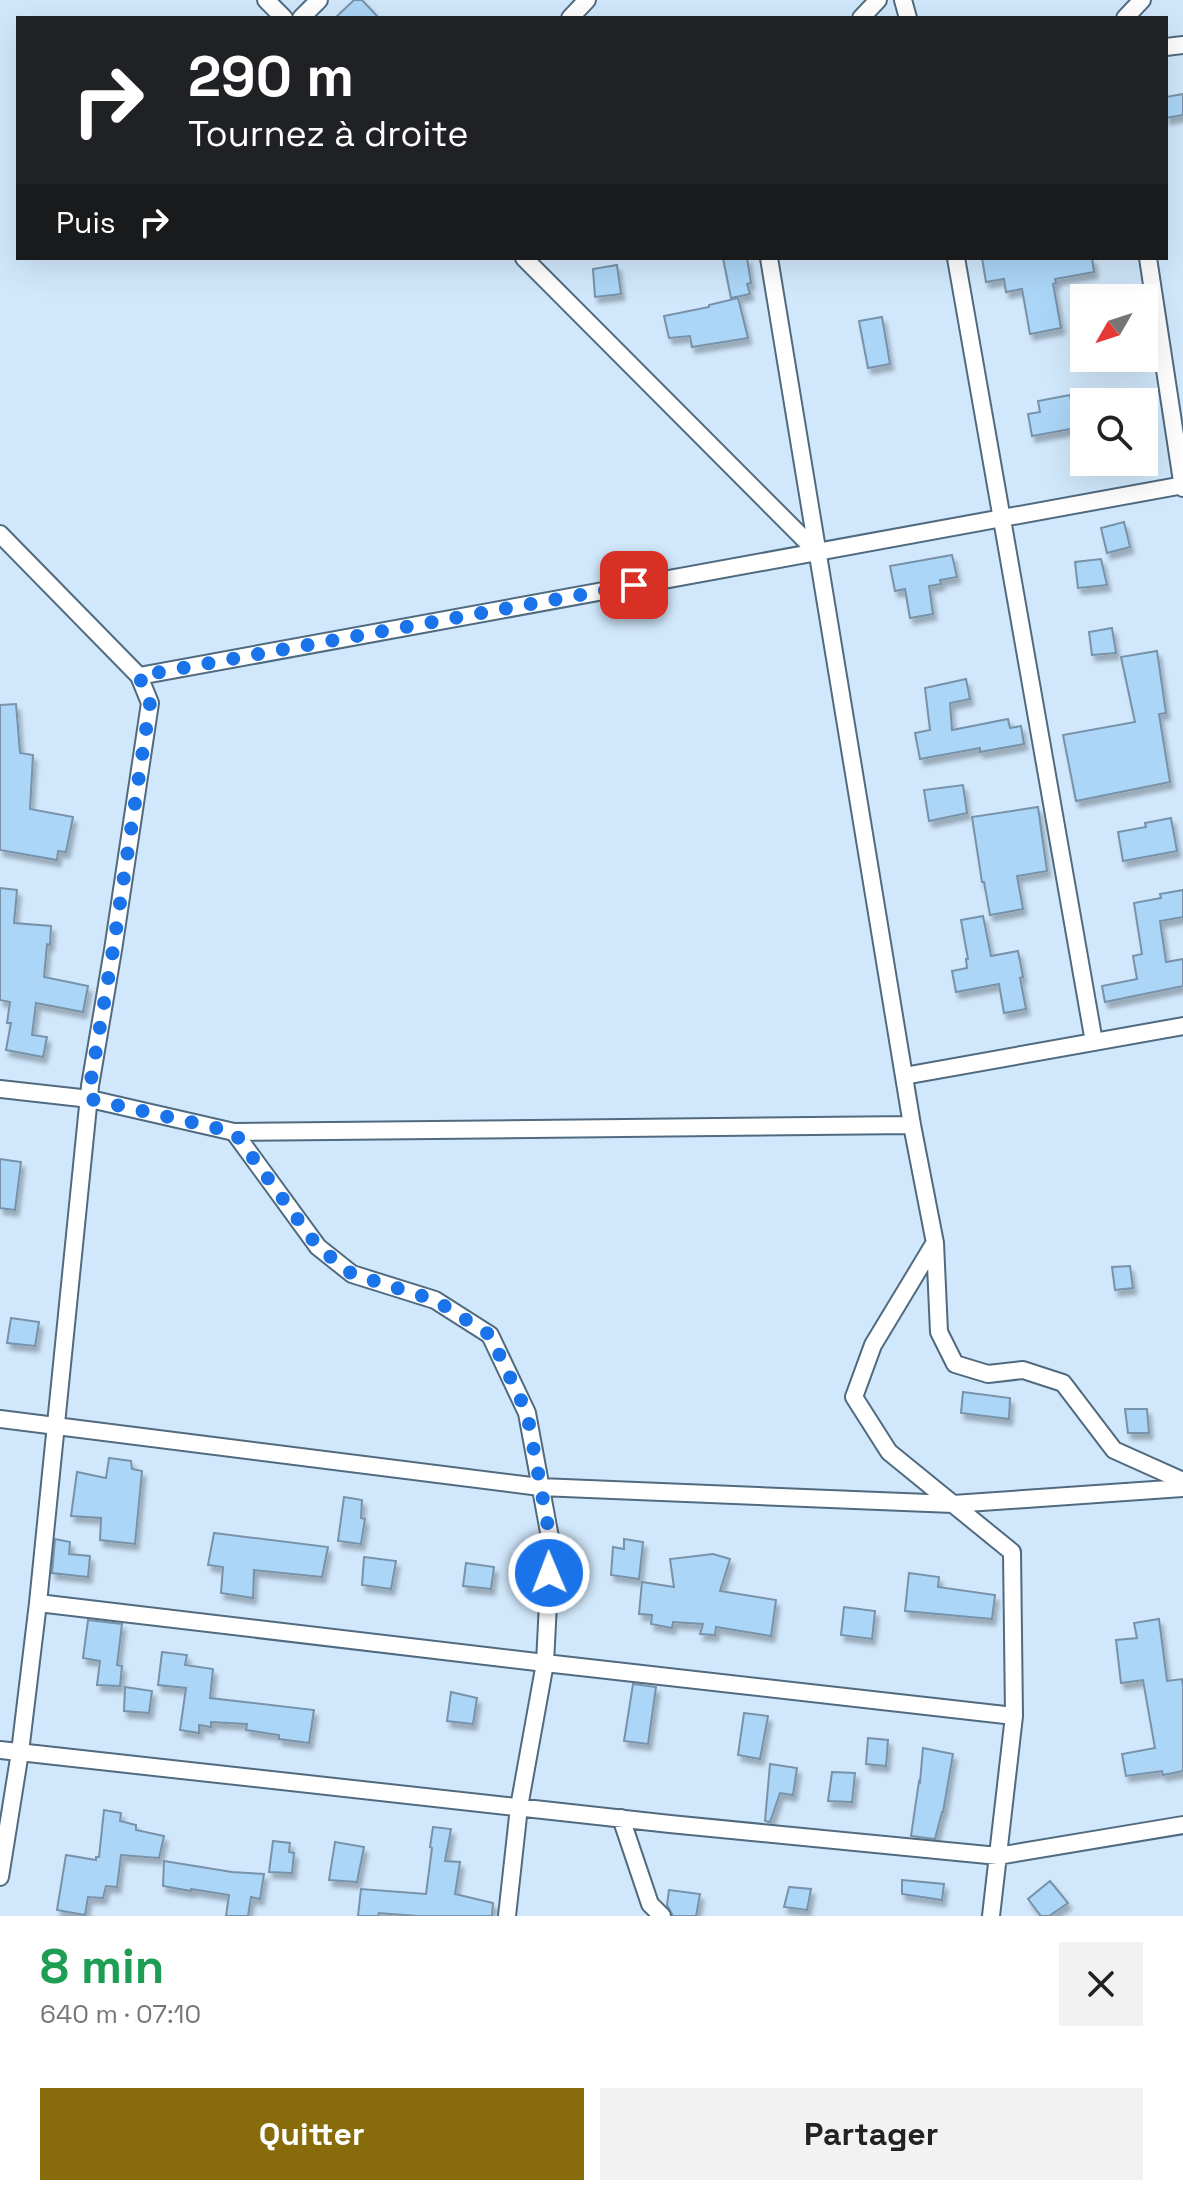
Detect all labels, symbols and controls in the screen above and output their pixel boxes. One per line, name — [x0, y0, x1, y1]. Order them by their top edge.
text: 290 m — [188, 41, 354, 112]
icon: right — [56, 48, 160, 152]
text: Tournez à droite — [188, 111, 469, 157]
icon: right — [132, 200, 176, 244]
text: Puis — [56, 203, 116, 242]
north arrow — [1070, 284, 1158, 372]
map controls — [1070, 284, 1158, 476]
button: search — [1070, 388, 1158, 476]
pin — [600, 551, 668, 619]
icon: arrive — [612, 563, 656, 607]
position arrow — [507, 1531, 591, 1615]
text: 8 min — [40, 1936, 164, 1997]
button: close — [1059, 1942, 1143, 2026]
text: 640 m · 07:10 — [40, 1997, 201, 2031]
button: Quitter — [40, 2088, 584, 2180]
button: Partager — [600, 2088, 1143, 2180]

